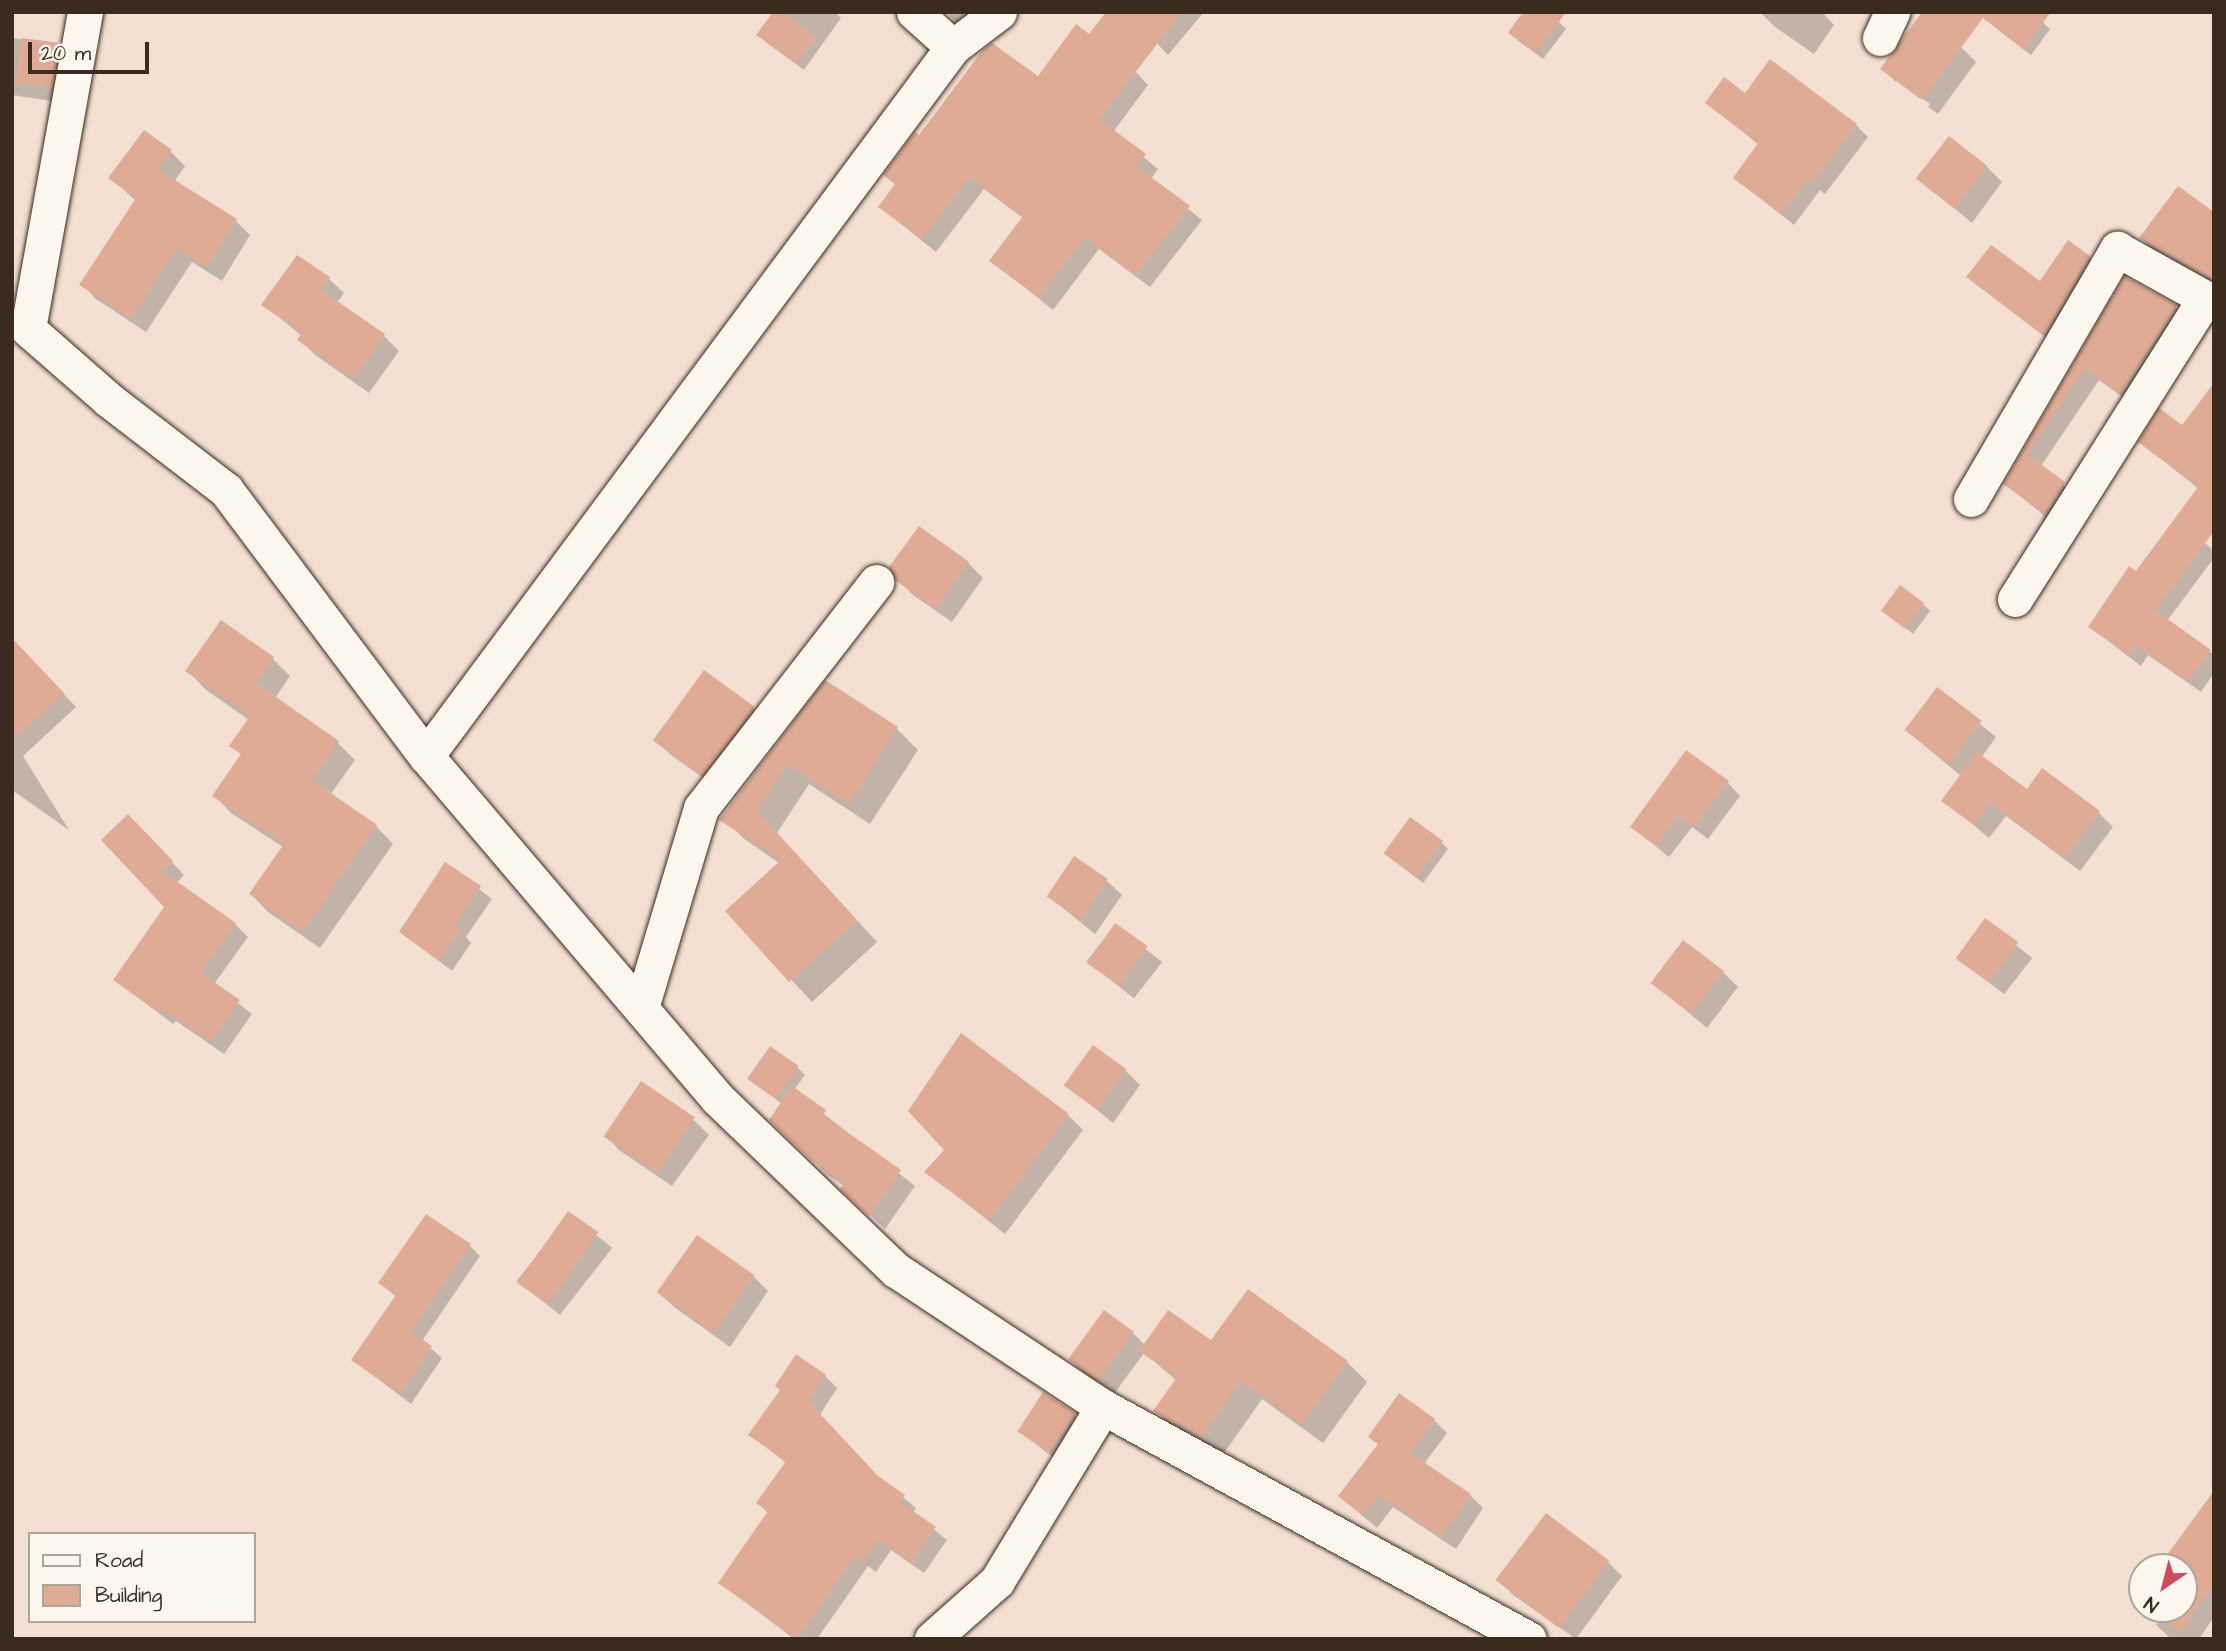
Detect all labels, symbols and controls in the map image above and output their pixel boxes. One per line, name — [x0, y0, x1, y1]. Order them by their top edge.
scale bar — [32, 28, 152, 72]
text: 20 m — [41, 39, 91, 68]
legend — [28, 1532, 256, 1623]
text: Road — [95, 1546, 143, 1575]
north arrow — [2128, 1553, 2198, 1623]
text: Building — [95, 1581, 162, 1610]
text: N — [2139, 1590, 2164, 1618]

